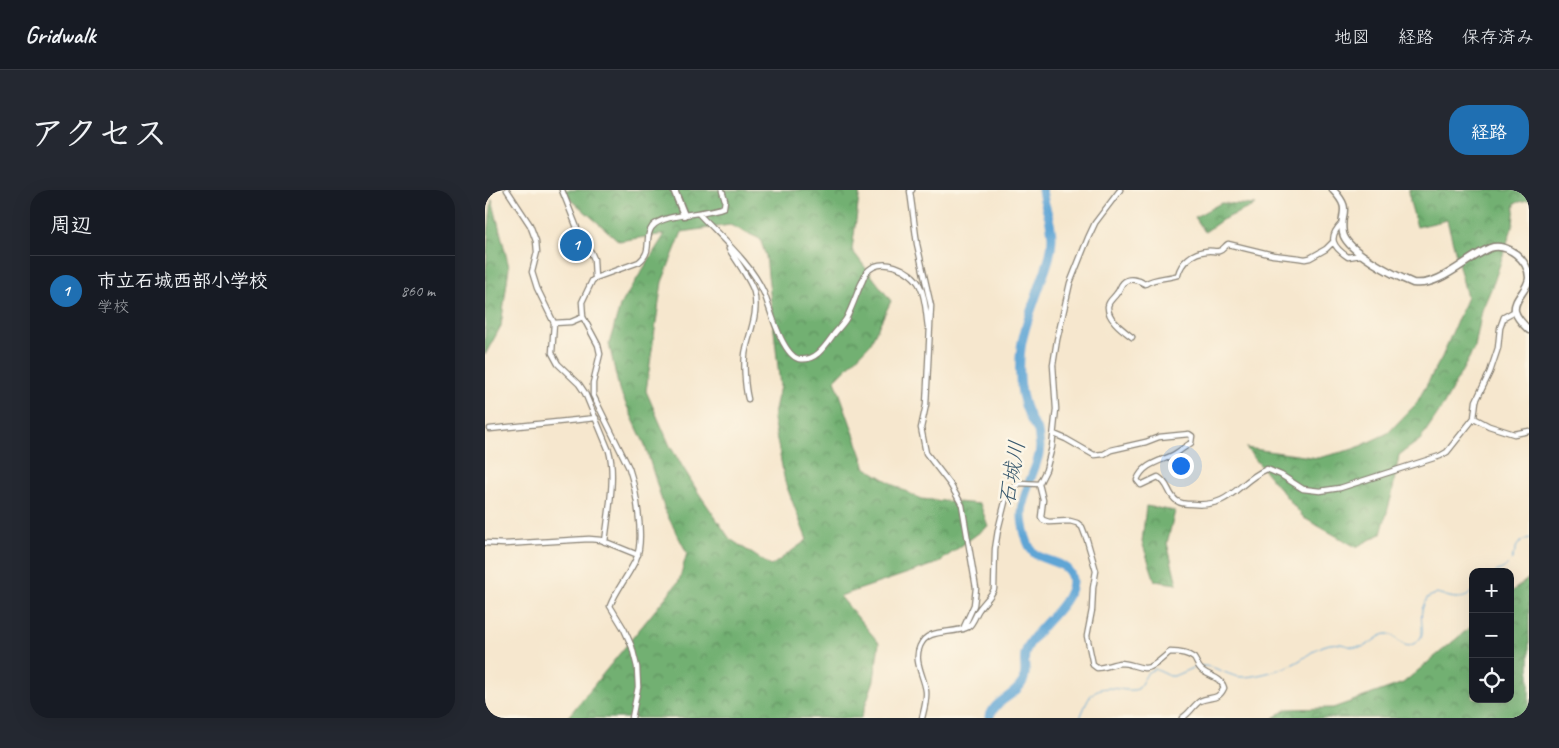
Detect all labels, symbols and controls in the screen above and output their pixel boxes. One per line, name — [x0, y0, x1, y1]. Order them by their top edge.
text: Gridwalk — [25, 20, 95, 50]
text: 地図 — [1334, 26, 1370, 48]
text: 経路 — [1398, 26, 1434, 48]
text: 保存済み — [1462, 26, 1534, 48]
button: 経路 — [1449, 105, 1529, 155]
text: アクセス — [30, 111, 168, 156]
text: 周辺 — [50, 212, 92, 238]
pin: 1 — [560, 226, 592, 264]
text: 市立石城西部小学校 — [97, 269, 268, 293]
text: 1 — [62, 281, 70, 301]
text: 860 m — [401, 281, 435, 301]
text: 学校 — [97, 297, 129, 317]
water label: 石城川 — [992, 438, 1032, 508]
your location — [1168, 453, 1194, 479]
map controls — [1469, 568, 1514, 703]
button: + — [1469, 568, 1514, 613]
button: − — [1469, 613, 1514, 658]
button: locate — [1469, 658, 1514, 703]

